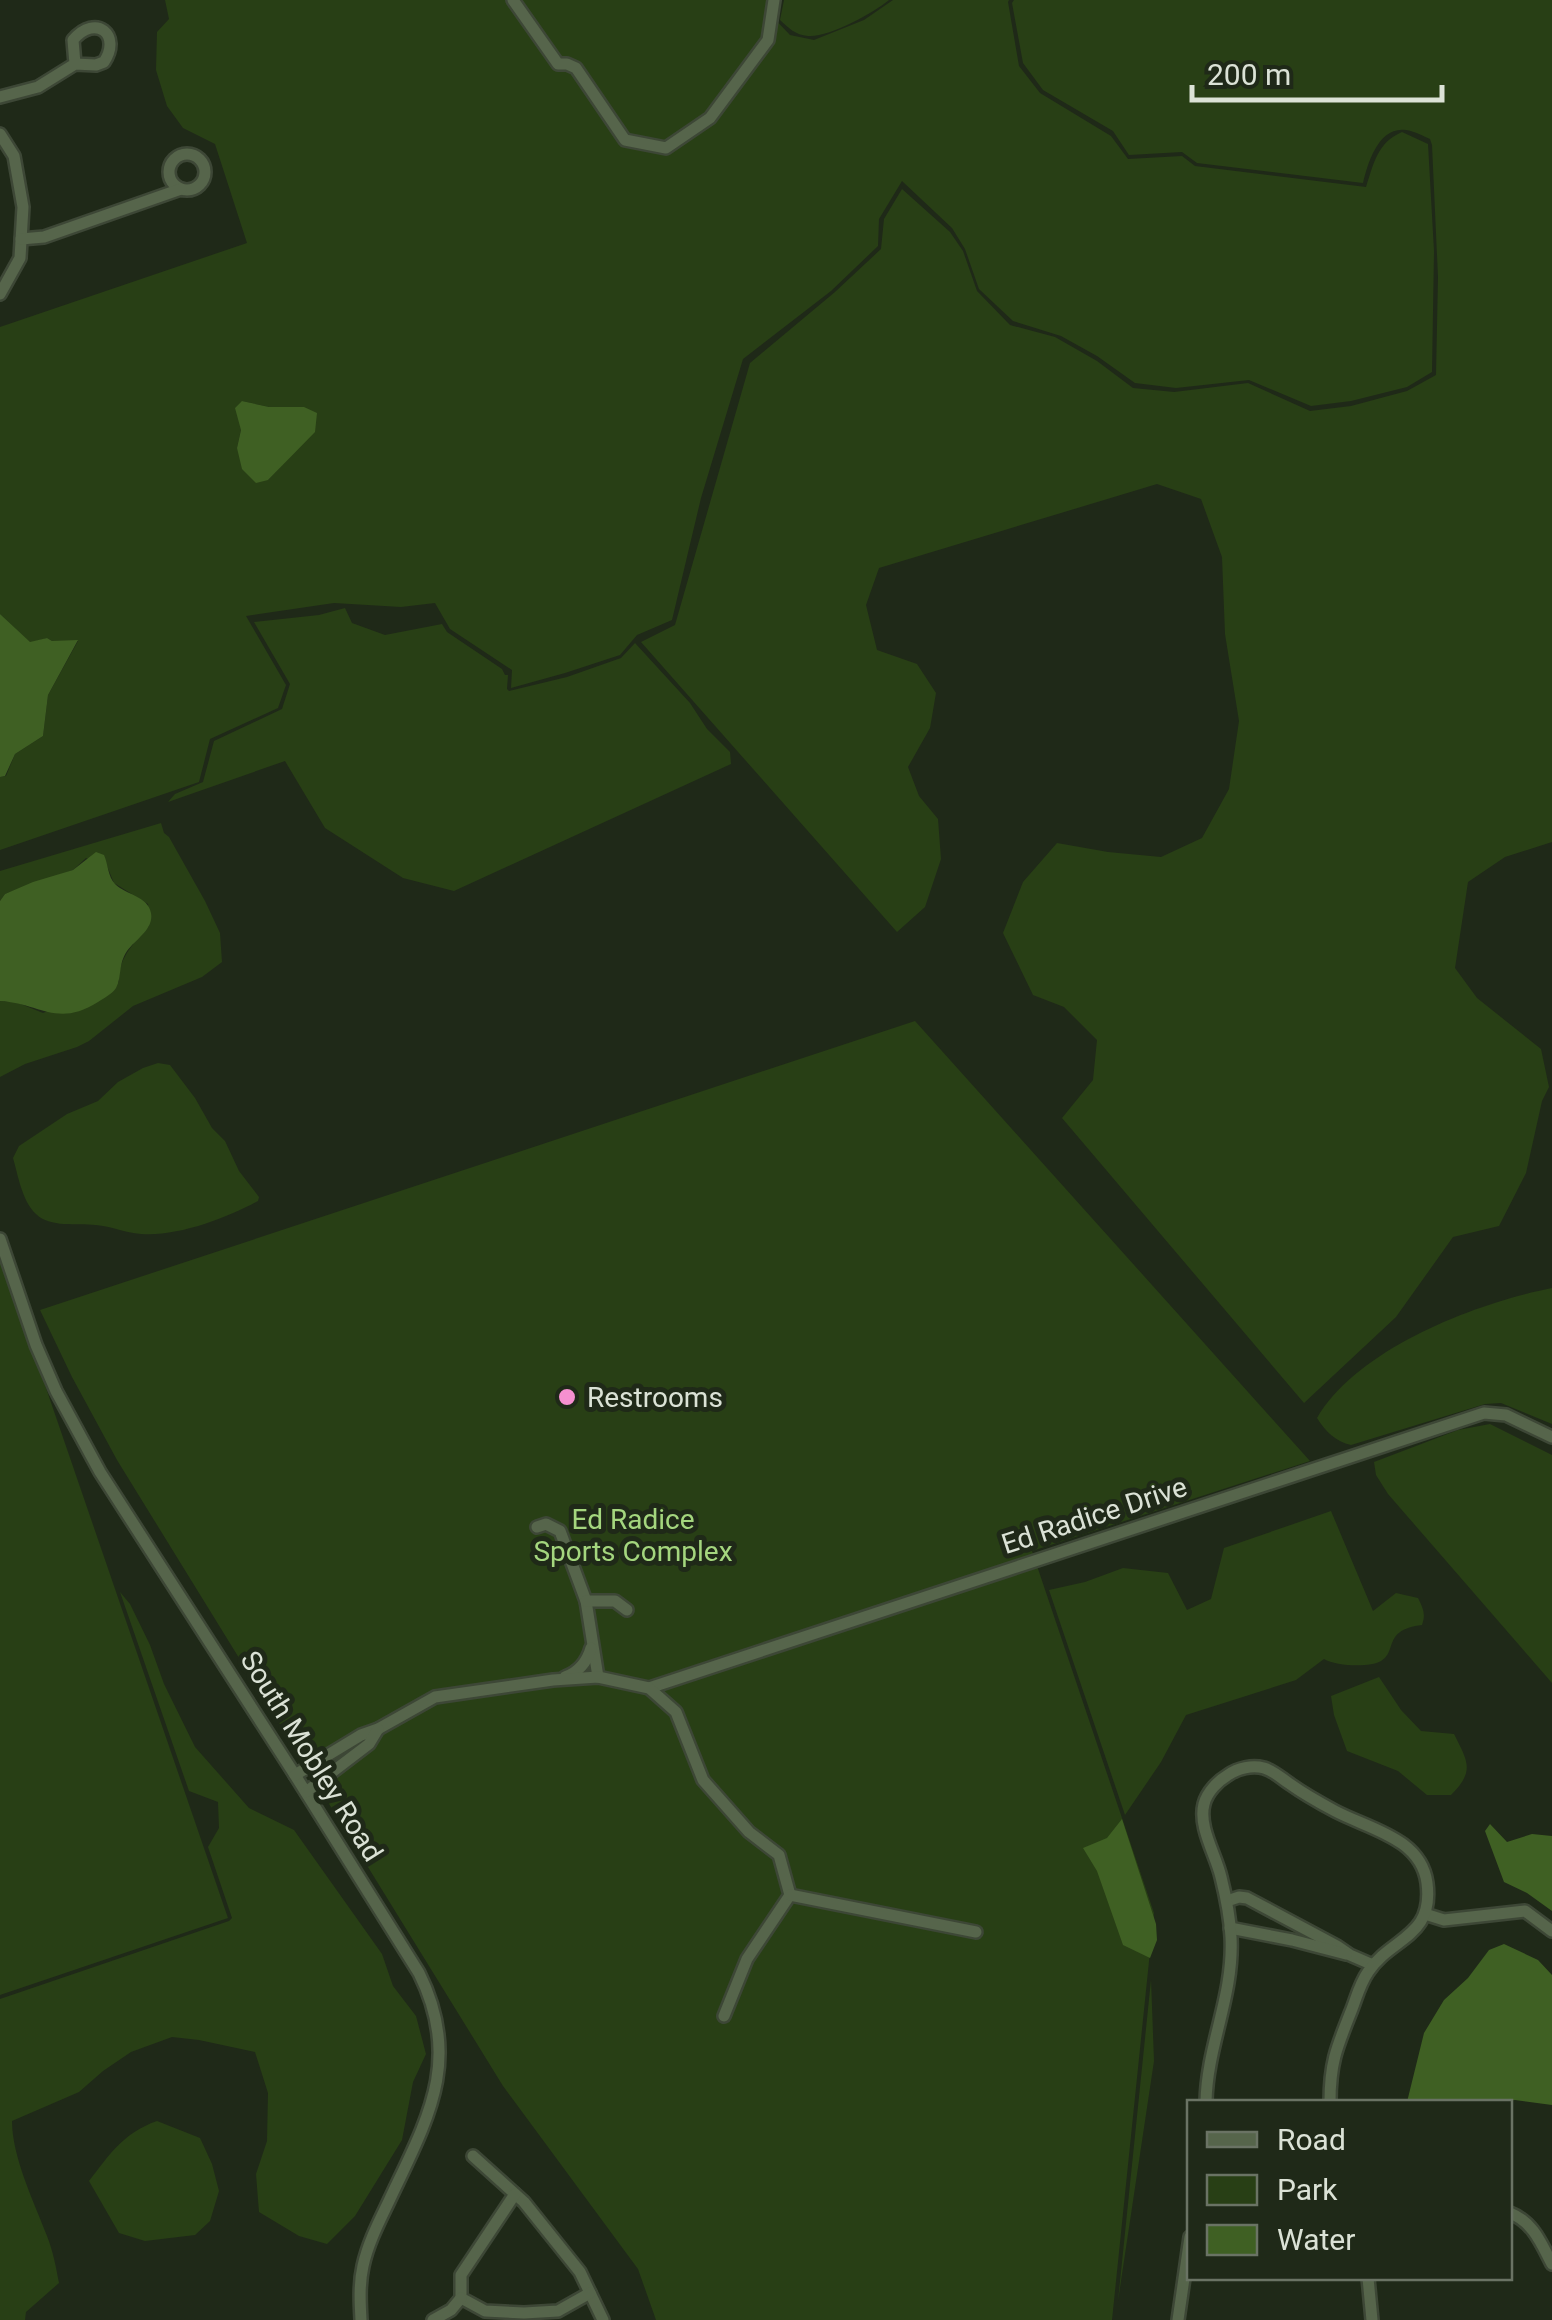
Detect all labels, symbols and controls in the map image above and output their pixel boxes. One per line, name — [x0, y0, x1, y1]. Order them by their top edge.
scale bar — [1192, 40, 1442, 102]
text: 200 m — [1207, 57, 1291, 92]
place label: Restrooms — [587, 1381, 723, 1414]
marker: Restrooms — [556, 1386, 578, 1408]
street label: Ed Radice Drive — [997, 1470, 1191, 1561]
park label: Ed Radice Sports Complex — [533, 1503, 733, 1568]
street label: South Mobley Road — [234, 1645, 390, 1867]
legend — [1187, 2100, 1512, 2280]
text: Road — [1277, 2122, 1346, 2157]
text: Park — [1277, 2172, 1338, 2207]
text: Water — [1277, 2222, 1355, 2257]

